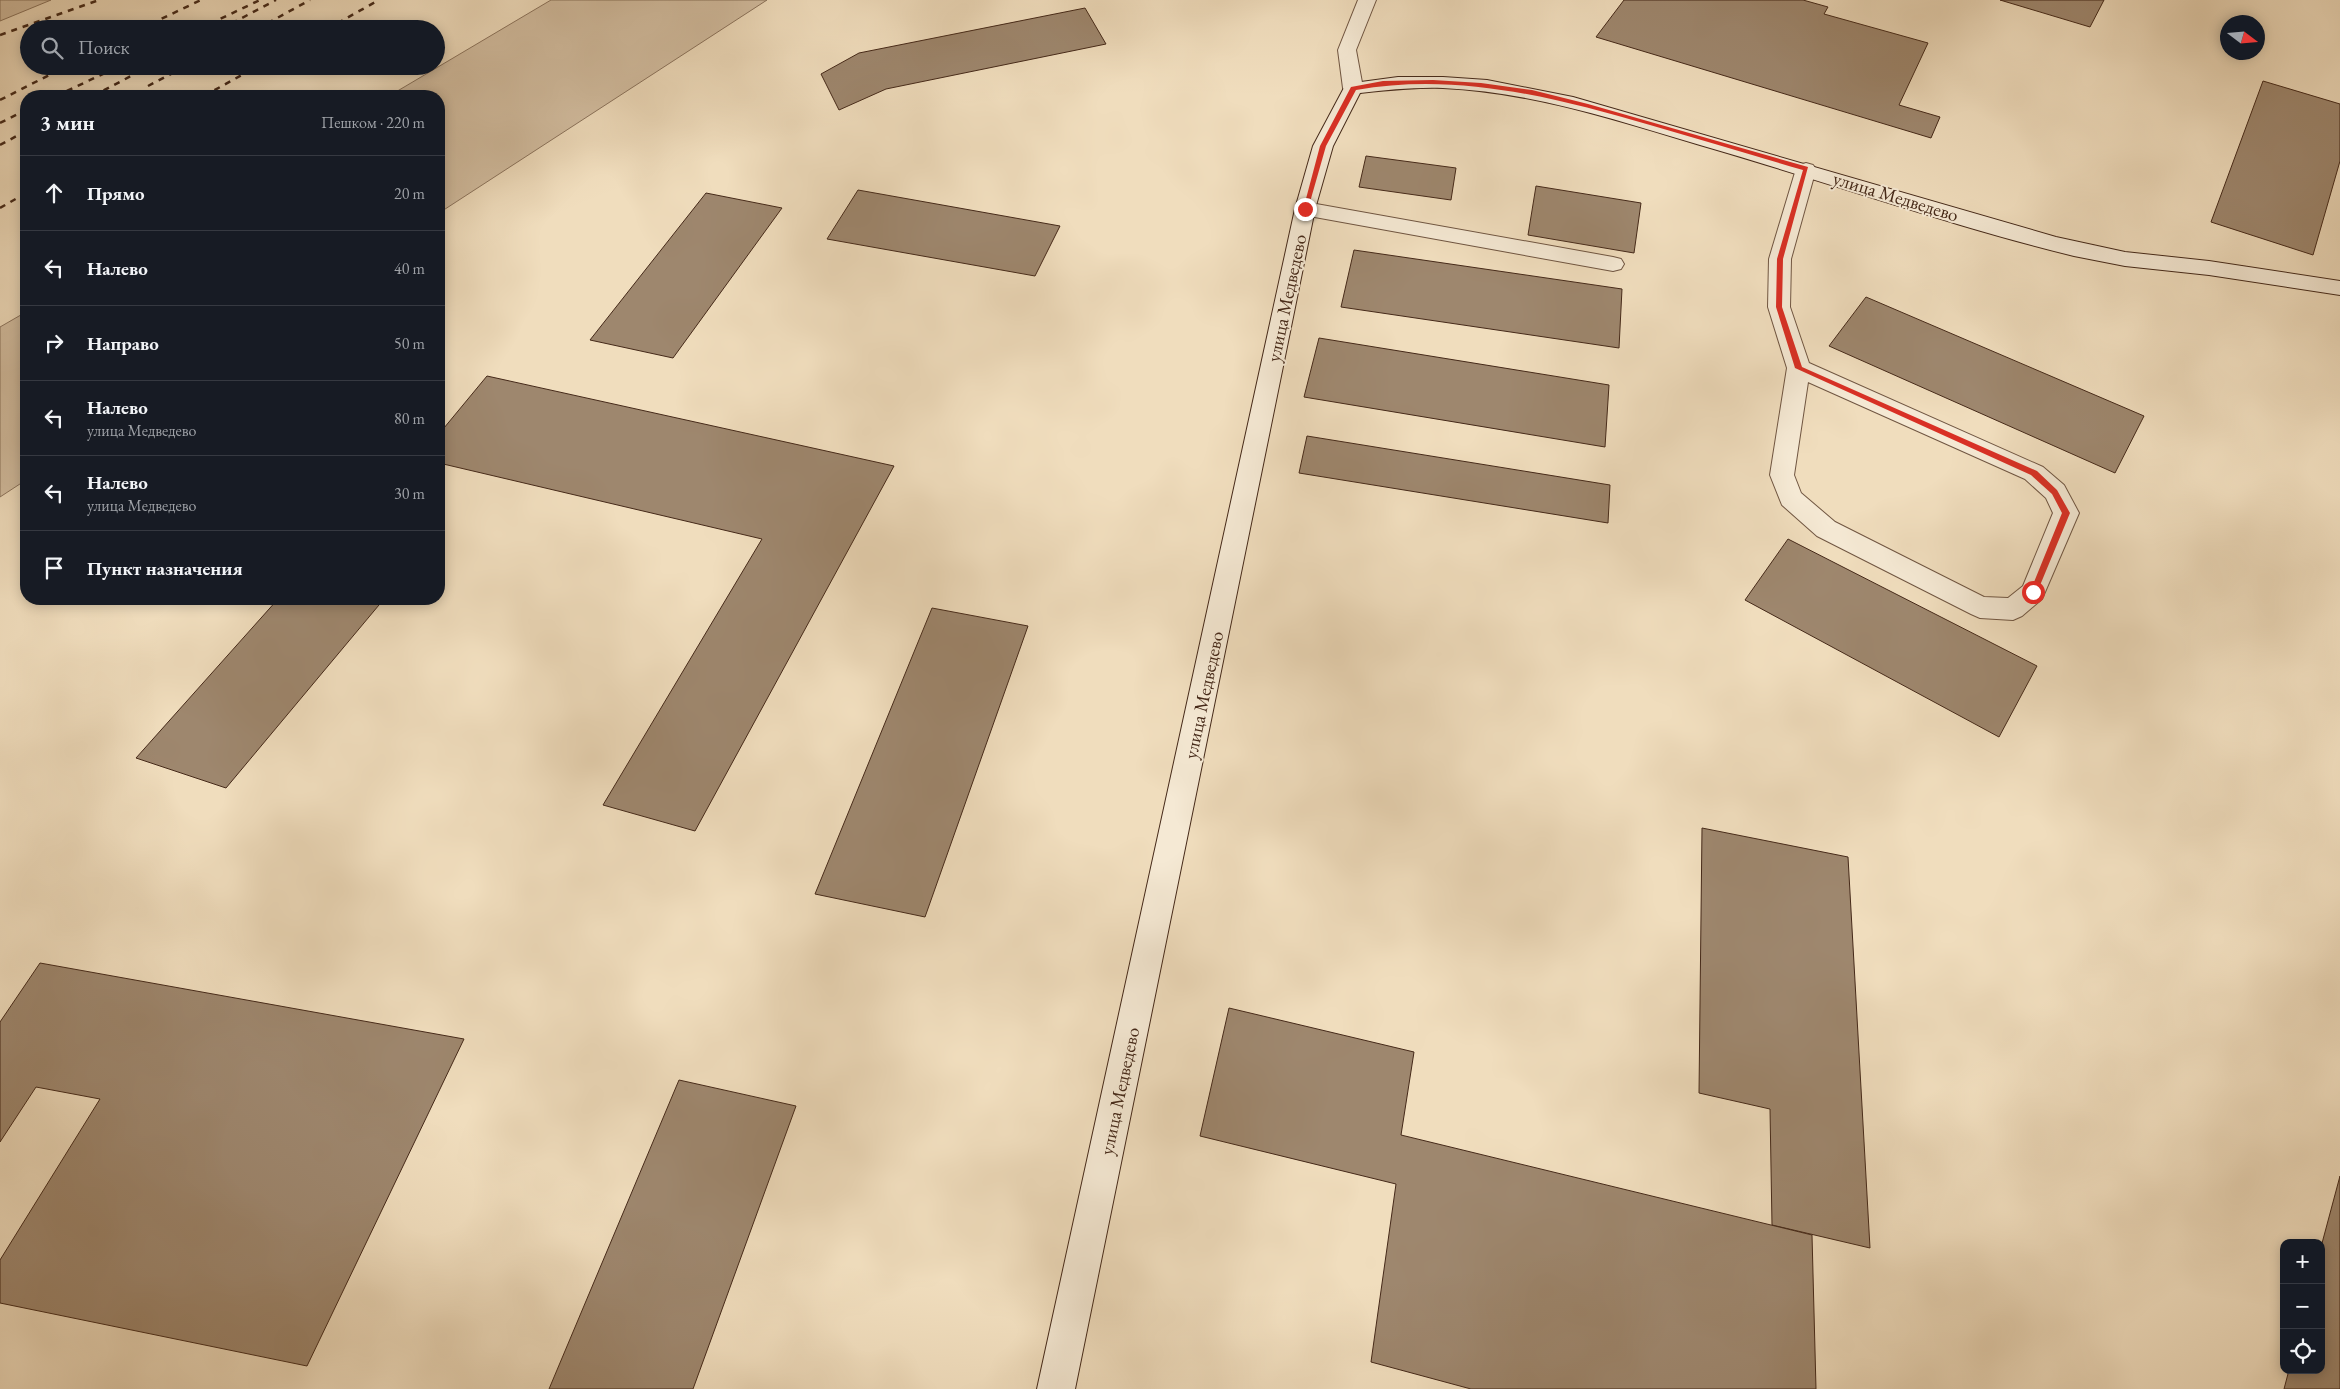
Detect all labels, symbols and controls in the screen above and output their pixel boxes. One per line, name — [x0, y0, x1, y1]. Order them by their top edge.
north arrow — [2220, 15, 2265, 60]
search box — [20, 20, 445, 75]
icon: search — [38, 34, 66, 62]
text: Поиск — [78, 35, 130, 60]
text: 3 мин — [40, 109, 95, 136]
text: Пешком · 220 m — [321, 112, 425, 133]
street label: улица Медведево — [1830, 166, 1962, 227]
icon: ahead — [40, 179, 68, 207]
text: Прямо — [87, 181, 145, 206]
text: 20 m — [394, 183, 425, 204]
route end — [1294, 198, 1317, 221]
street label: улица Медведево — [1261, 232, 1312, 364]
icon: left — [40, 254, 68, 282]
text: Налево — [87, 256, 148, 281]
text: 40 m — [394, 258, 425, 279]
icon: right — [40, 329, 68, 357]
text: Направо — [87, 331, 159, 356]
text: 50 m — [394, 333, 425, 354]
text: Налево — [87, 395, 148, 420]
icon: left — [40, 404, 68, 432]
text: 80 m — [394, 408, 425, 429]
text: улица Медведево — [87, 420, 196, 441]
text: Налево — [87, 470, 148, 495]
icon: left — [40, 479, 68, 507]
text: 30 m — [394, 483, 425, 504]
text: улица Медведево — [87, 495, 196, 516]
icon: arrive — [40, 554, 68, 582]
text: Пункт назначения — [87, 556, 243, 581]
route start — [2022, 581, 2045, 604]
street label: улица Медведево — [1178, 629, 1229, 761]
street label: улица Медведево — [1094, 1025, 1145, 1157]
map controls — [2280, 1239, 2325, 1374]
button: + — [2280, 1239, 2325, 1284]
button: − — [2280, 1284, 2325, 1329]
button: locate — [2280, 1329, 2325, 1374]

